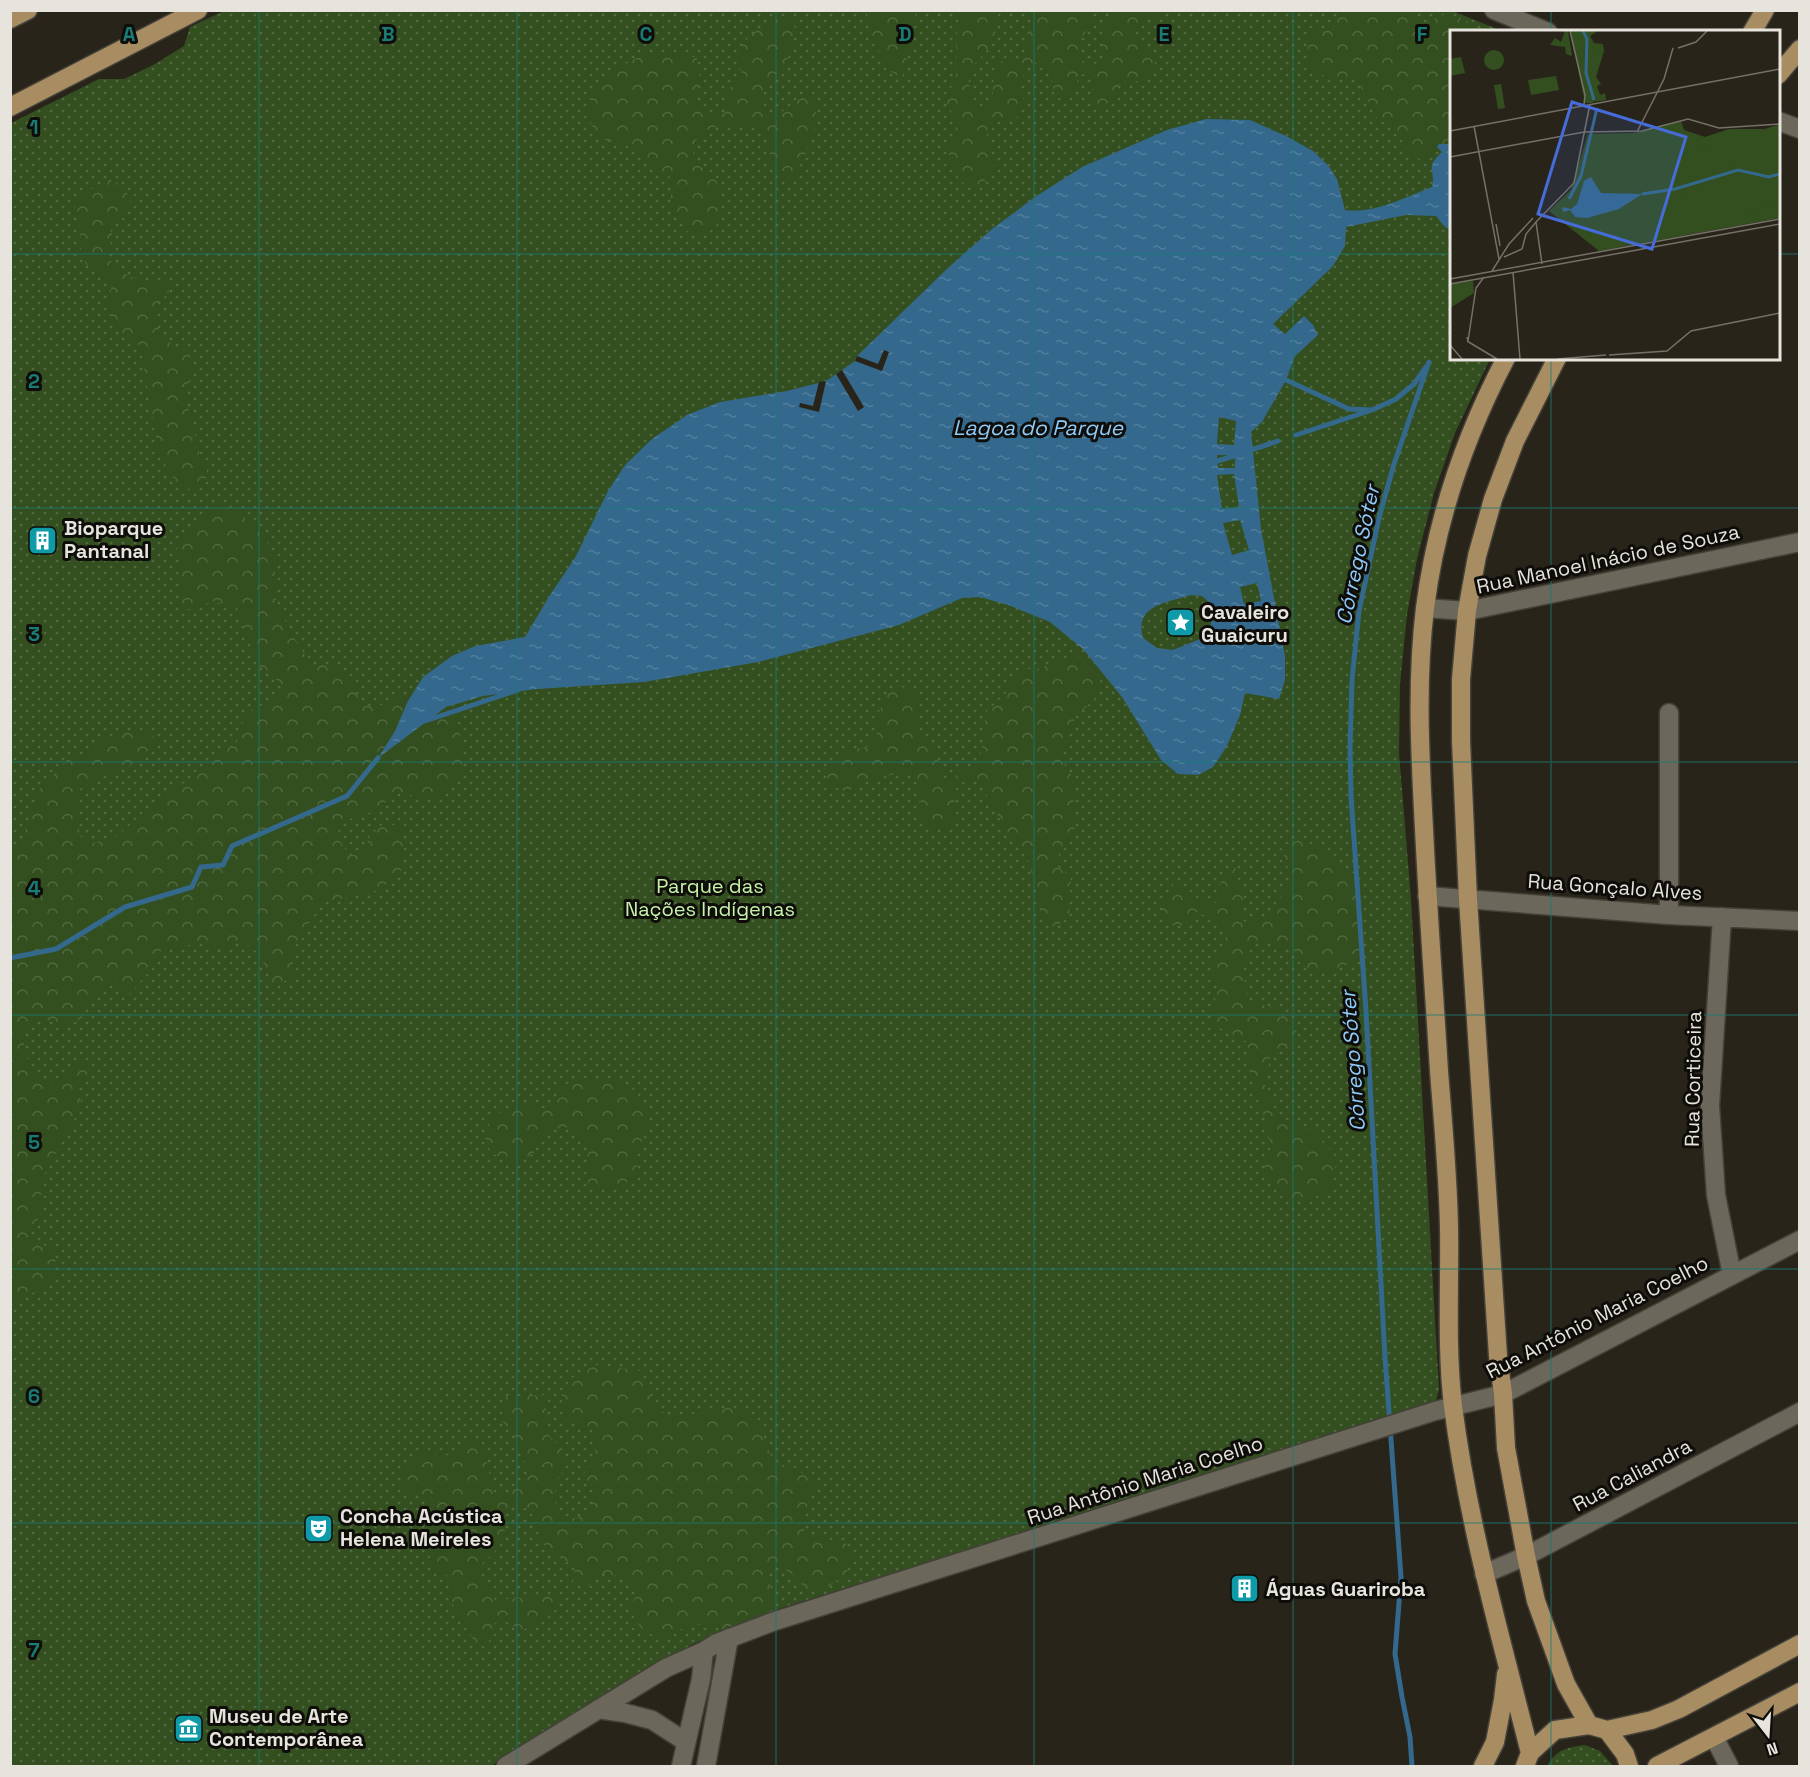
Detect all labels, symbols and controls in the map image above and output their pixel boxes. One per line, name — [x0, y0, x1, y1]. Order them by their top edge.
text: A — [123, 21, 136, 47]
text: B — [381, 21, 395, 47]
text: C — [640, 21, 653, 47]
text: D — [898, 21, 912, 47]
text: E — [1158, 21, 1170, 47]
text: F — [1417, 21, 1428, 47]
inset map — [1450, 30, 1780, 360]
text: 1 — [29, 114, 39, 140]
text: 2 — [28, 368, 40, 394]
water label: Lagoa do Parque — [953, 414, 1125, 441]
water label: Córrego Sóter — [1330, 481, 1386, 627]
place label: Bioparque Pantanal — [64, 515, 163, 564]
street label: Rua Manoel Inácio de Souza — [1474, 518, 1742, 600]
building icon: Bioparque Pantanal — [27, 524, 59, 556]
place label: Cavaleiro Guaicuru — [1201, 599, 1289, 648]
place icon: Cavaleiro Guaicuru — [1164, 607, 1196, 639]
text: 3 — [28, 621, 40, 647]
street label: Rua Gonçalo Alves — [1527, 868, 1703, 906]
park label: Parque das Nações Indígenas — [625, 873, 795, 922]
text: 4 — [28, 875, 41, 901]
water label: Córrego Sóter — [1334, 988, 1371, 1132]
street label: Rua Corticeira — [1679, 1011, 1707, 1147]
text: 5 — [28, 1129, 40, 1155]
street label: Rua Antônio Maria Coelho — [1481, 1250, 1713, 1384]
text: 6 — [28, 1383, 40, 1409]
street label: Rua Antônio Maria Coelho — [1024, 1430, 1266, 1530]
street label: Rua Caliandra — [1568, 1433, 1696, 1517]
place label: Concha Acústica Helena Meireles — [340, 1503, 503, 1552]
theatre icon: Concha Acústica Helena Meireles — [303, 1512, 335, 1544]
building icon: Águas Guariroba — [1229, 1573, 1261, 1605]
place label: Águas Guariroba — [1266, 1576, 1426, 1602]
text: 7 — [28, 1637, 40, 1663]
place label: Museu de Arte Contemporânea — [209, 1703, 364, 1752]
north arrow — [1738, 1705, 1798, 1765]
museum icon: Museu de Arte Contemporânea — [172, 1712, 204, 1744]
text: N — [1764, 1737, 1780, 1760]

